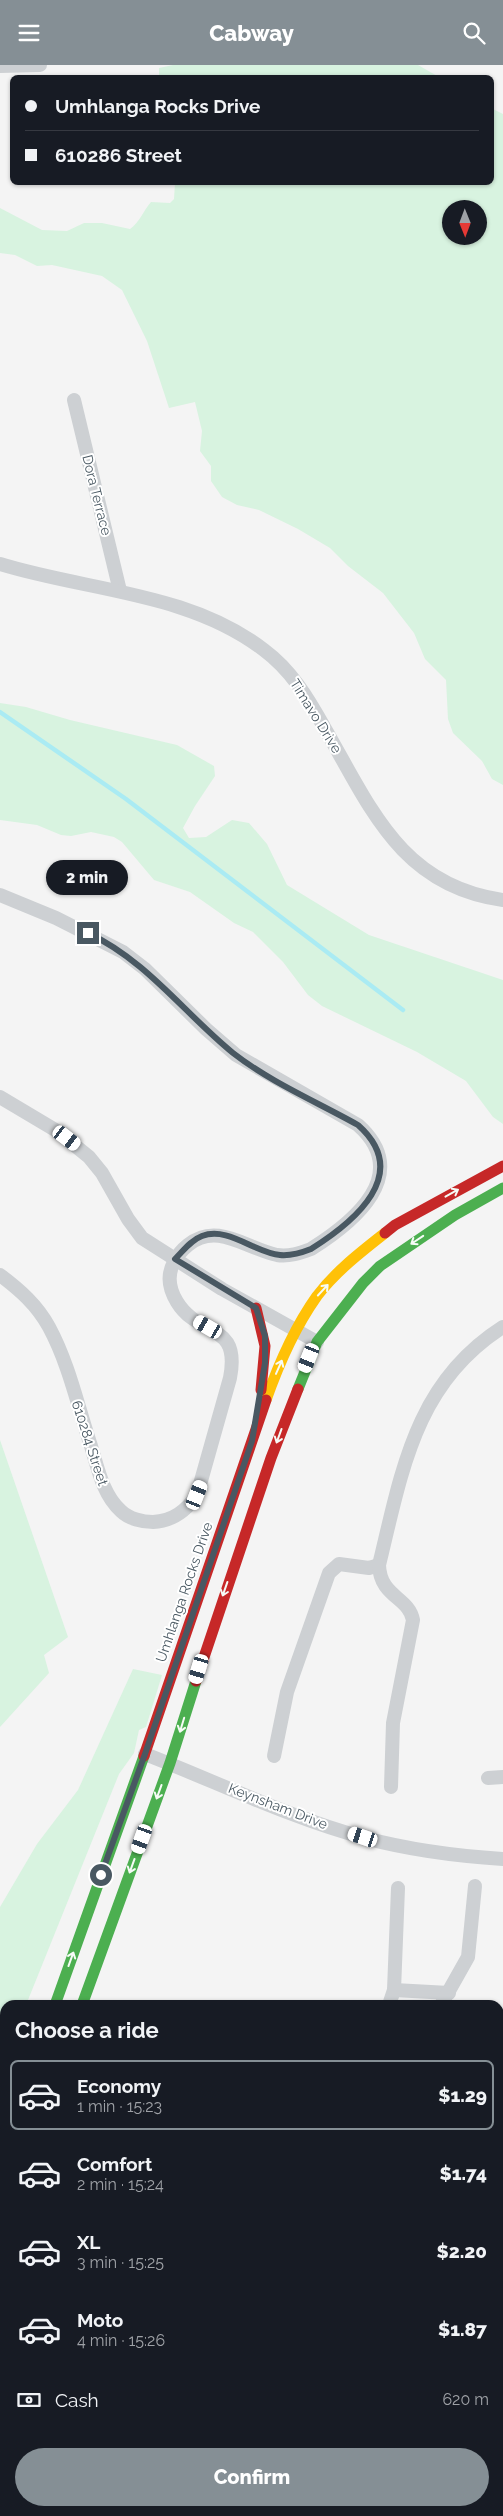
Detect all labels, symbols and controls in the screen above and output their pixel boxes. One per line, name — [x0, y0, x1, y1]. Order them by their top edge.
icon: menu — [15, 19, 43, 47]
icon: search — [460, 19, 488, 47]
text: Cabway — [209, 20, 294, 46]
text: Umhlanga Rocks Drive — [55, 95, 260, 117]
text: 610286 Street — [55, 144, 182, 166]
north arrow — [442, 200, 488, 245]
map controls — [442, 200, 487, 245]
street label: Dora Terrace — [79, 453, 115, 537]
street label: Timavo Drive — [287, 676, 345, 756]
callout: 2 min — [47, 861, 129, 895]
text: 2 min — [66, 868, 108, 887]
route end — [77, 922, 99, 944]
car — [50, 1123, 83, 1153]
one-way arrow — [445, 1188, 460, 1198]
one-way arrow — [410, 1235, 424, 1245]
one-way arrow — [317, 1283, 329, 1296]
car — [191, 1313, 224, 1341]
car — [296, 1341, 321, 1375]
one-way arrow — [274, 1360, 284, 1375]
street label: 610284 Street — [69, 1398, 111, 1488]
one-way arrow — [274, 1427, 283, 1443]
car — [184, 1478, 209, 1512]
street label: Umhlanga Rocks Drive — [152, 1520, 216, 1664]
one-way arrow — [220, 1581, 229, 1596]
car — [187, 1652, 210, 1686]
one-way arrow — [176, 1716, 186, 1732]
street label: Keynsham Drive — [226, 1780, 330, 1832]
one-way arrow — [154, 1784, 163, 1799]
car — [129, 1822, 154, 1856]
car — [346, 1825, 379, 1849]
one-way arrow — [127, 1858, 136, 1873]
route start — [90, 1864, 112, 1886]
one-way arrow — [67, 1952, 76, 1967]
text: Choose a ride — [15, 2017, 159, 2043]
icon: car — [17, 2073, 62, 2118]
text: Economy — [77, 2075, 161, 2097]
text: $1.29 — [438, 2084, 487, 2106]
text: 1 min · 15:23 — [77, 2097, 162, 2116]
icon: car — [17, 2151, 62, 2196]
text: Comfort — [77, 2153, 152, 2175]
text: $1.74 — [440, 2162, 487, 2184]
text: 2 min · 15:24 — [77, 2175, 164, 2194]
icon: car — [17, 2229, 62, 2274]
text: XL — [77, 2231, 100, 2253]
text: $2.20 — [437, 2240, 487, 2262]
text: 3 min · 15:25 — [77, 2253, 164, 2272]
icon: car — [17, 2307, 62, 2352]
text: Moto — [77, 2309, 123, 2331]
text: $1.87 — [438, 2318, 487, 2340]
text: 4 min · 15:26 — [77, 2331, 165, 2350]
icon: cash — [15, 2386, 43, 2414]
text: Cash — [55, 2389, 99, 2411]
text: 620 m — [442, 2390, 489, 2409]
button: Confirm — [15, 2448, 489, 2506]

